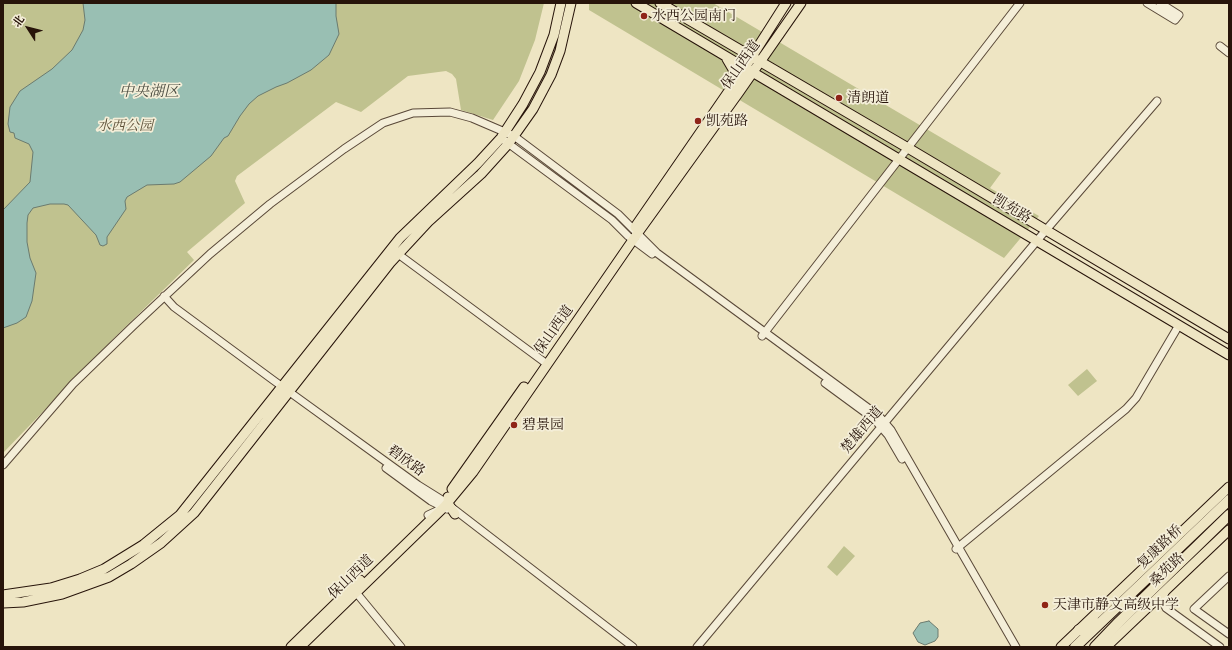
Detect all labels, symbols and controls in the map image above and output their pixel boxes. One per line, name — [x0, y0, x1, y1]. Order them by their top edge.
north arrow — [8, 8, 48, 48]
place label: 水西公园南门 — [652, 8, 736, 24]
marker: 水西公园南门 — [639, 11, 649, 21]
text: 北 — [9, 12, 27, 30]
street label: 保山西道 — [718, 37, 764, 93]
water label: 中央湖区 — [119, 83, 179, 101]
place label: 清朗道 — [847, 90, 889, 106]
marker: 清朗道 — [834, 93, 844, 103]
place label: 凯苑路 — [706, 113, 748, 129]
marker: 凯苑路 — [693, 116, 703, 126]
park label: 水西公园 — [97, 118, 153, 134]
street label: 凯苑路 — [990, 191, 1034, 227]
street label: 保山西道 — [531, 302, 577, 358]
street label: 楚雄西道 — [838, 403, 886, 457]
place label: 碧景园 — [522, 417, 564, 433]
marker: 碧景园 — [509, 420, 519, 430]
street label: 碧欣路 — [384, 442, 428, 480]
street label: 复康路桥 — [1134, 522, 1186, 572]
street label: 桑苑路 — [1146, 549, 1188, 591]
street label: 保山西道 — [325, 552, 377, 602]
place label: 天津市静文高级中学 — [1053, 597, 1179, 613]
marker: 天津市静文高级中学 — [1040, 600, 1050, 610]

